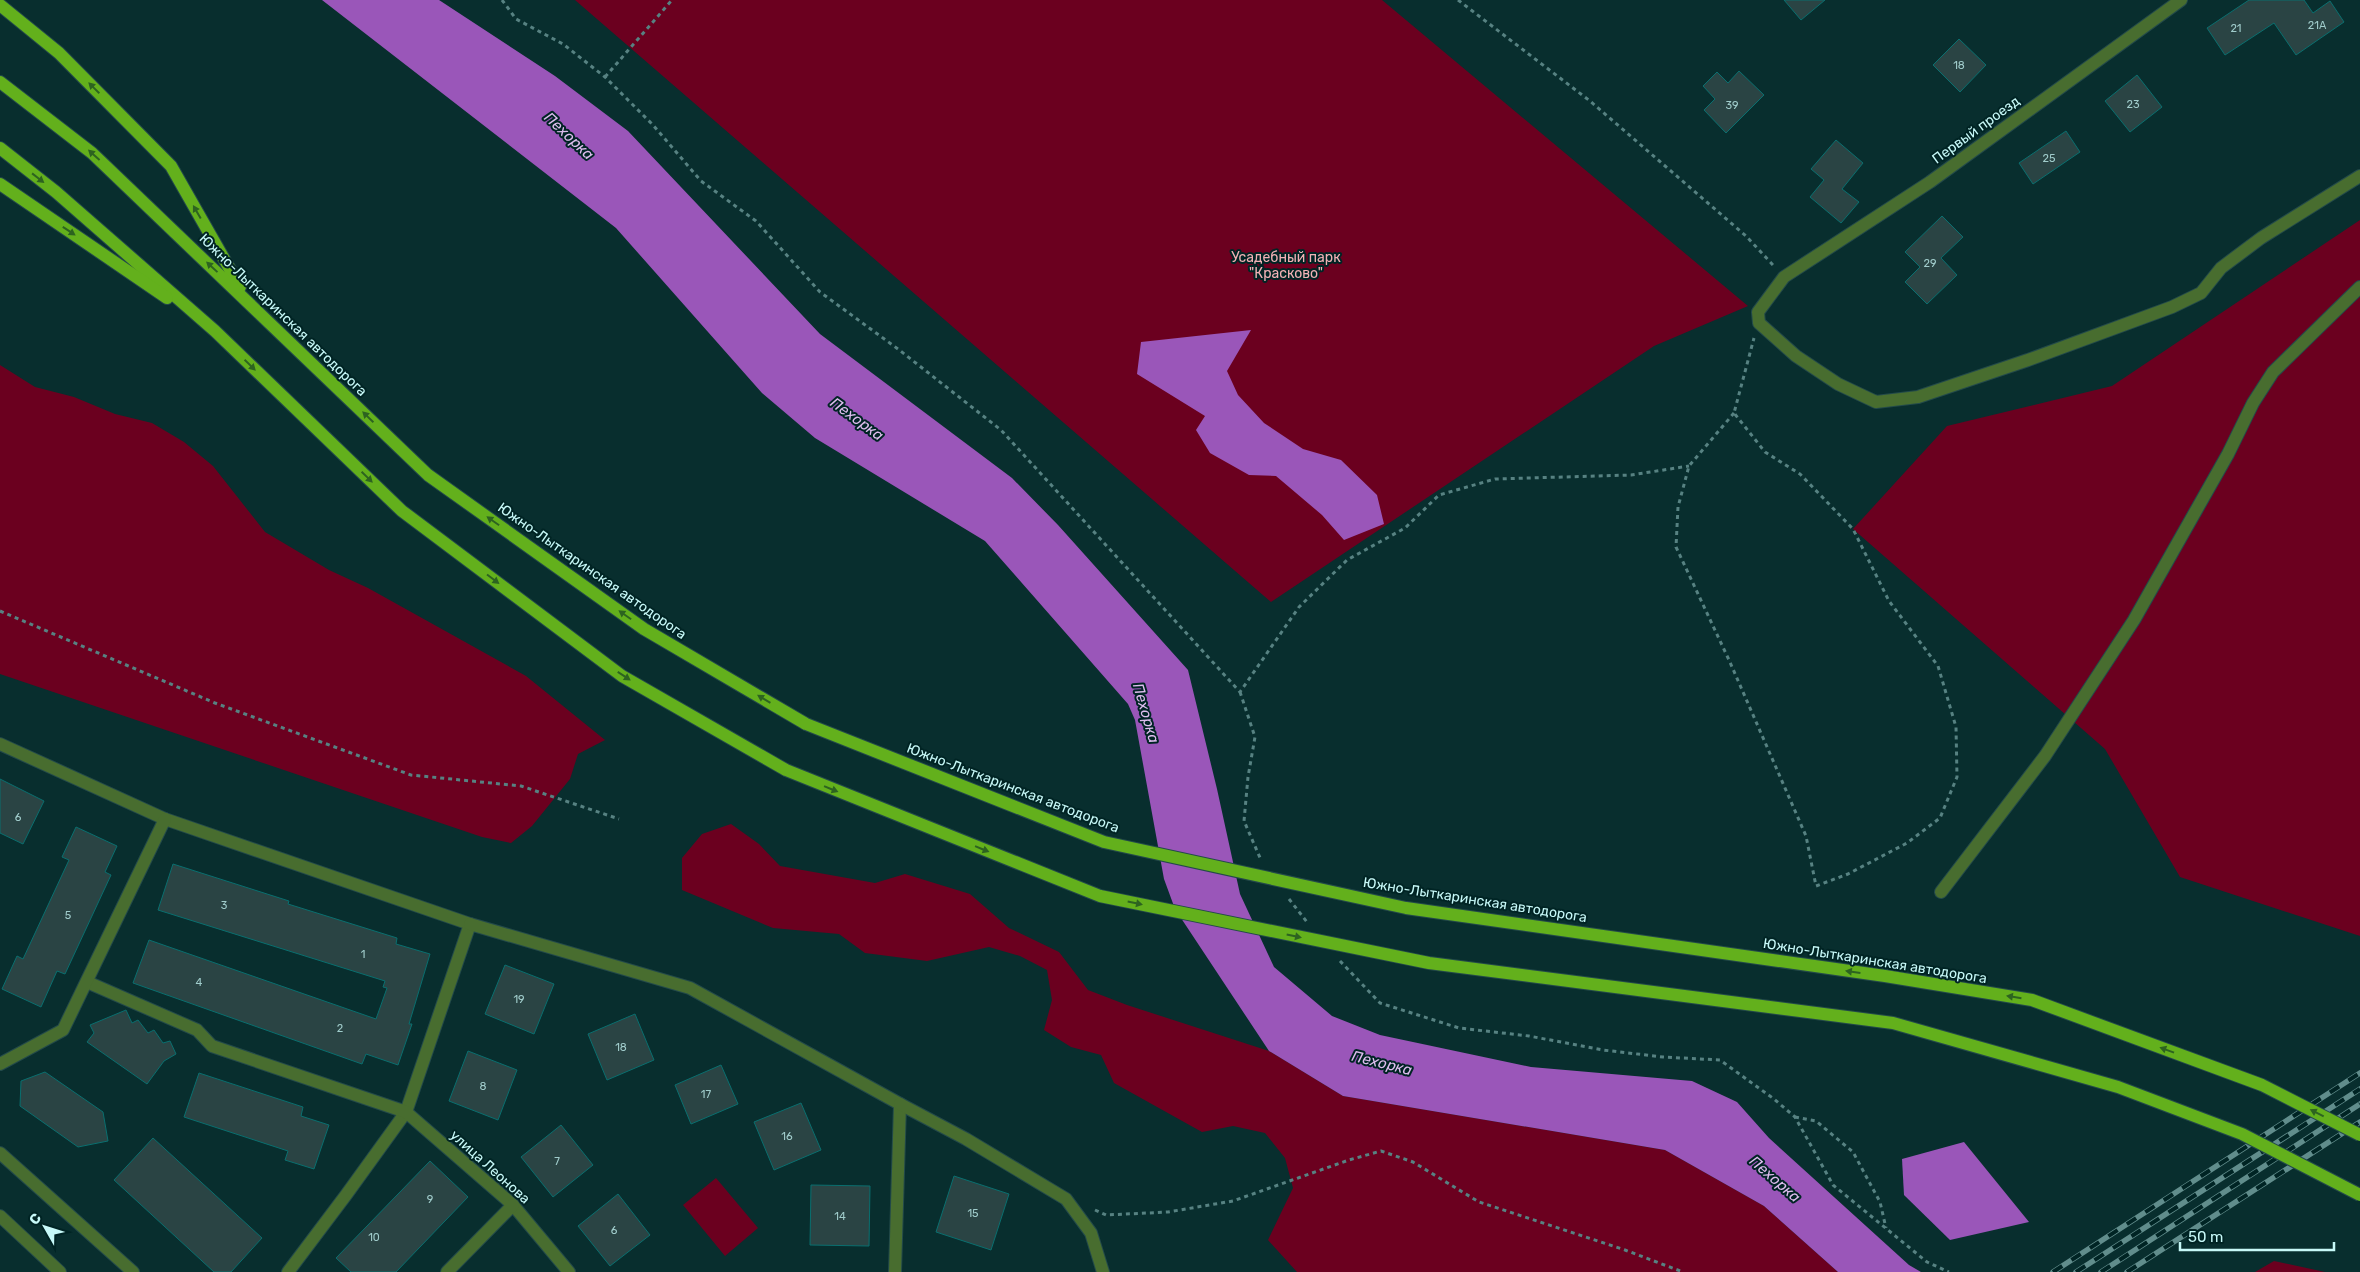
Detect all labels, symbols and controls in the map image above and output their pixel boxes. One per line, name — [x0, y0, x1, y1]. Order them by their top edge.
house number: 21А — [2308, 19, 2327, 32]
house number: 21 — [2230, 22, 2242, 35]
house number: 18 — [1953, 59, 1965, 72]
one-way arrow — [88, 83, 100, 95]
street label: Первый проезд — [1929, 93, 2023, 167]
house number: 23 — [2126, 98, 2140, 111]
house number: 39 — [1725, 99, 1739, 112]
water label: Пехорка — [540, 108, 598, 164]
one-way arrow — [88, 149, 100, 161]
house number: 25 — [2043, 152, 2056, 165]
one-way arrow — [32, 173, 45, 184]
one-way arrow — [193, 205, 201, 220]
one-way arrow — [62, 226, 76, 236]
street label: Южно-Лыткаринская автодорога — [196, 230, 370, 400]
park label: Усадебный парк "Красково" — [1231, 249, 1341, 282]
house number: 29 — [1924, 257, 1936, 270]
one-way arrow — [206, 261, 218, 273]
one-way arrow — [244, 358, 256, 370]
water label: Пехорка — [827, 394, 887, 444]
one-way arrow — [363, 411, 375, 423]
one-way arrow — [361, 471, 373, 483]
street label: Южно-Лыткаринская автодорога — [494, 499, 690, 643]
one-way arrow — [486, 516, 500, 526]
one-way arrow — [486, 574, 500, 584]
one-way arrow — [618, 610, 632, 620]
one-way arrow — [617, 671, 630, 681]
water label: Пехорка — [1129, 681, 1163, 745]
one-way arrow — [757, 695, 771, 704]
street label: Южно-Лыткаринская автодорога — [904, 739, 1122, 837]
one-way arrow — [824, 785, 839, 793]
house number: 6 — [15, 811, 22, 824]
one-way arrow — [975, 845, 990, 853]
street label: Южно-Лыткаринская автодорога — [1362, 874, 1588, 926]
house number: 3 — [221, 899, 228, 912]
one-way arrow — [1127, 899, 1143, 907]
house number: 5 — [65, 909, 72, 922]
one-way arrow — [1287, 932, 1302, 940]
street label: Южно-Лыткаринская автодорога — [1762, 935, 1988, 987]
house number: 1 — [361, 948, 365, 961]
one-way arrow — [1845, 967, 1861, 975]
house number: 4 — [196, 976, 203, 989]
one-way arrow — [2006, 992, 2022, 1000]
house number: 19 — [513, 993, 525, 1006]
house number: 2 — [337, 1022, 343, 1035]
house number: 18 — [615, 1041, 627, 1054]
one-way arrow — [2159, 1046, 2174, 1054]
water label: Пехорка — [1350, 1047, 1414, 1079]
house number: 8 — [480, 1080, 487, 1093]
house number: 17 — [701, 1088, 712, 1101]
one-way arrow — [2309, 1109, 2324, 1117]
street label: улица Леонова — [447, 1127, 533, 1207]
house number: 16 — [781, 1130, 793, 1143]
water label: Пехорка — [1746, 1152, 1804, 1206]
house number: 7 — [554, 1155, 560, 1168]
house number: 9 — [427, 1193, 433, 1206]
north arrow — [20, 1202, 70, 1252]
house number: 15 — [967, 1207, 979, 1220]
text: С — [26, 1210, 45, 1228]
house number: 14 — [834, 1210, 846, 1223]
scale bar — [2180, 1220, 2334, 1252]
house number: 6 — [611, 1224, 618, 1237]
text: 50 m — [2188, 1228, 2223, 1246]
house number: 10 — [368, 1231, 380, 1244]

